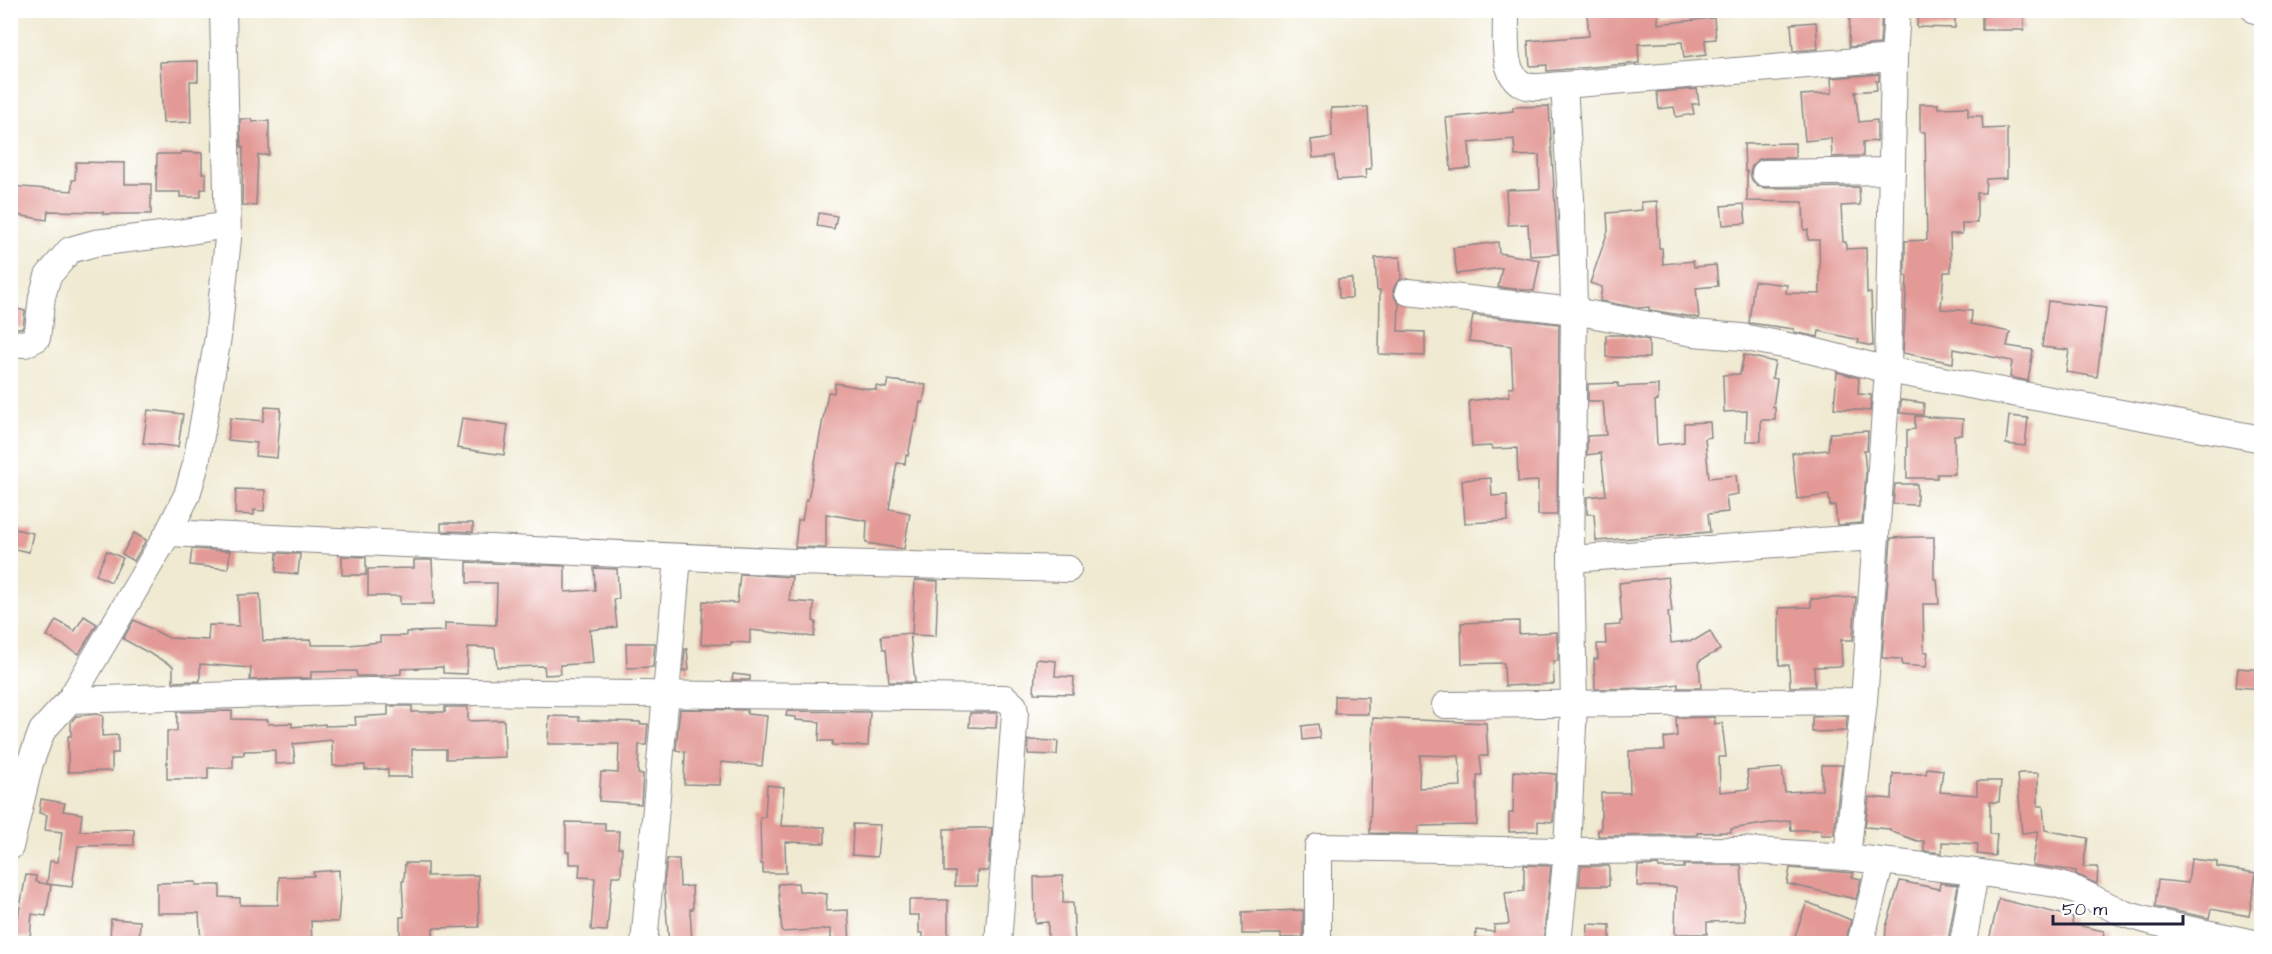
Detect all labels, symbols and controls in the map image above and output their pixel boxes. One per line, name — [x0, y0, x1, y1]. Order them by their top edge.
scale bar — [2053, 888, 2184, 926]
text: 50 m — [2062, 897, 2107, 922]

